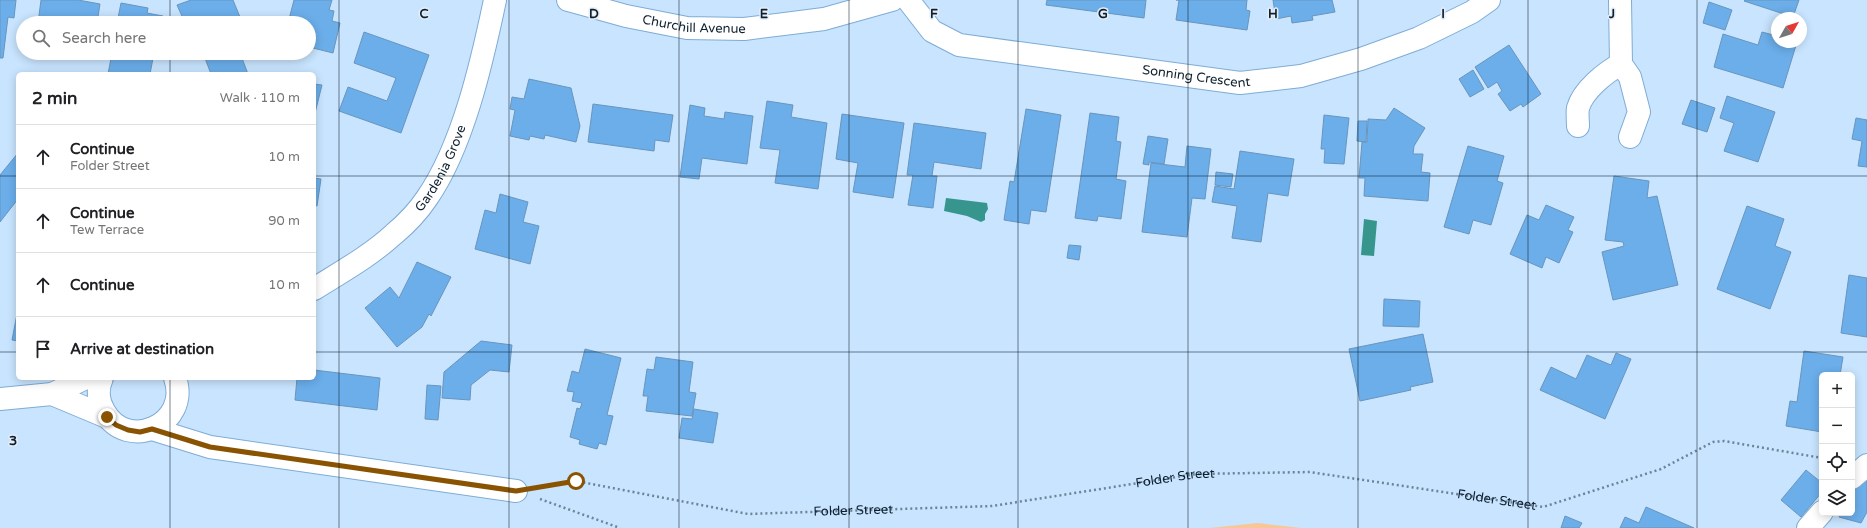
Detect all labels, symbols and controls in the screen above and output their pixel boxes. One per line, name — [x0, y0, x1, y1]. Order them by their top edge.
text: C — [419, 6, 429, 22]
text: D — [589, 6, 599, 22]
text: E — [760, 6, 768, 22]
text: F — [930, 6, 938, 22]
text: G — [1098, 6, 1108, 22]
text: H — [1268, 6, 1278, 22]
text: I — [1441, 6, 1445, 22]
text: J — [1608, 6, 1615, 22]
street label: Churchill Avenue — [641, 11, 746, 37]
north arrow — [1771, 12, 1807, 48]
search box — [16, 16, 316, 60]
icon: search — [30, 27, 52, 49]
text: Search here — [62, 29, 146, 47]
street label: Sonning Crescent — [1141, 62, 1251, 91]
text: 2 min — [32, 88, 77, 109]
text: Walk · 110 m — [220, 90, 300, 106]
street label: Gardenia Grove — [412, 123, 470, 215]
text: Continue — [70, 140, 134, 158]
icon: ahead — [32, 146, 54, 168]
text: 10 m — [268, 149, 300, 165]
text: Folder Street — [70, 158, 150, 174]
text: Continue — [70, 204, 134, 222]
icon: ahead — [32, 210, 54, 232]
text: 90 m — [268, 213, 300, 229]
text: Tew Terrace — [70, 222, 144, 238]
icon: ahead — [32, 274, 54, 296]
text: Continue — [70, 276, 134, 294]
text: 10 m — [268, 277, 300, 293]
icon: arrive — [32, 338, 54, 360]
text: Arrive at destination — [70, 340, 214, 358]
map controls — [1819, 372, 1855, 516]
button: + — [1819, 372, 1855, 408]
route end — [98, 408, 116, 426]
button: − — [1819, 408, 1855, 444]
text: 3 — [9, 433, 17, 449]
button: locate — [1819, 444, 1855, 480]
street label: Folder Street — [1134, 466, 1215, 491]
route start — [567, 472, 585, 490]
button: layers — [1819, 480, 1855, 516]
street label: Folder Street — [1456, 486, 1537, 514]
street label: Folder Street — [813, 501, 893, 520]

